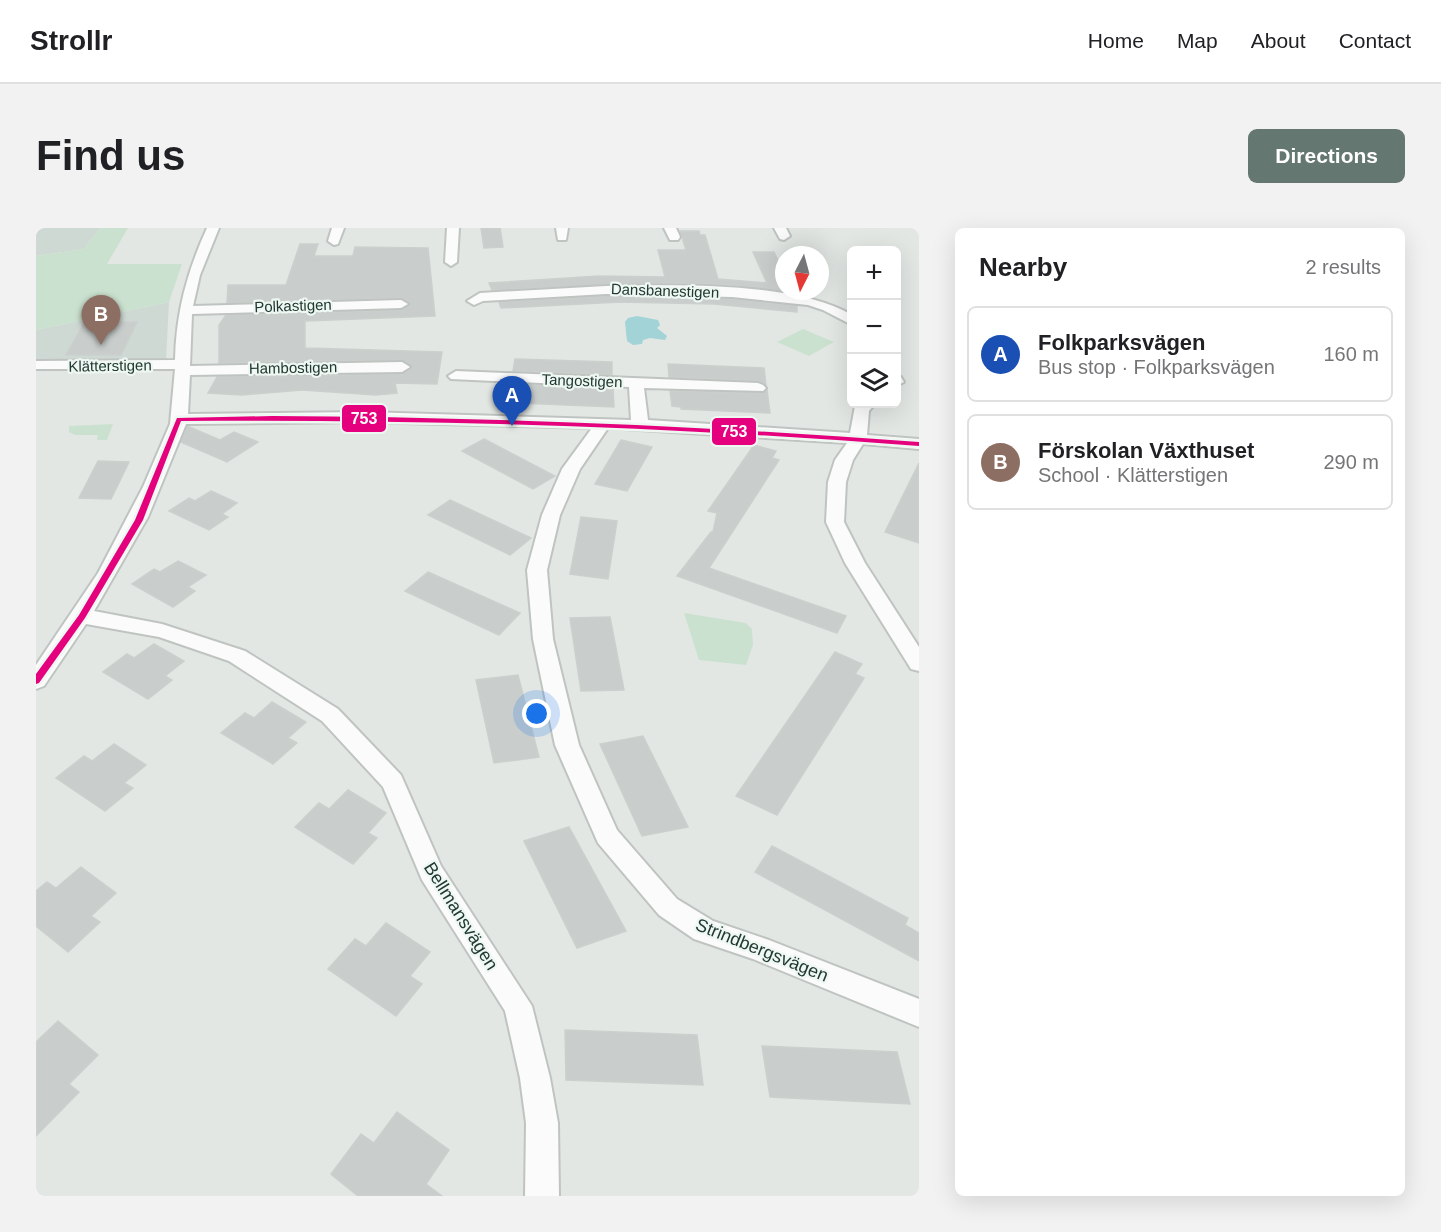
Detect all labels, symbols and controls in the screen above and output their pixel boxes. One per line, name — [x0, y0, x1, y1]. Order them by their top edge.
text: Strollr — [30, 25, 112, 56]
text: Home — [1088, 29, 1144, 52]
text: Map — [1177, 29, 1218, 52]
text: About — [1251, 29, 1306, 52]
text: Contact — [1339, 29, 1411, 52]
button: Directions — [1248, 129, 1405, 183]
text: Find us — [36, 132, 185, 179]
north arrow — [775, 246, 829, 300]
map controls — [847, 246, 901, 408]
button: + — [847, 246, 901, 300]
text: Nearby — [979, 252, 1067, 282]
text: 2 results — [1305, 256, 1381, 278]
street label: Dansbanestigen — [611, 280, 719, 301]
pin: B — [82, 296, 120, 345]
street label: Polkastigen — [254, 296, 332, 315]
button: − — [847, 300, 901, 354]
text: Folkparksvägen — [1038, 330, 1206, 355]
text: A — [993, 343, 1008, 365]
text: 160 m — [1323, 343, 1379, 365]
button: layers — [847, 354, 901, 408]
street label: Klätterstigen — [68, 356, 152, 375]
text: Bus stop · Folkparksvägen — [1038, 356, 1275, 378]
street label: Hambostigen — [249, 358, 337, 377]
street label: Tangostigen — [541, 371, 623, 390]
pin: A — [492, 376, 532, 426]
line badge: 753 — [341, 404, 387, 433]
text: 753 — [351, 410, 377, 427]
line badge: 753 — [711, 417, 757, 446]
text: 753 — [721, 423, 747, 440]
text: Förskolan Växthuset — [1038, 438, 1254, 463]
text: B — [993, 451, 1008, 473]
text: 290 m — [1323, 451, 1379, 473]
text: School · Klätterstigen — [1038, 464, 1228, 486]
your location — [522, 699, 551, 728]
street label: Bellmansvägen — [420, 859, 502, 973]
street label: Strindbergsvägen — [693, 914, 831, 986]

